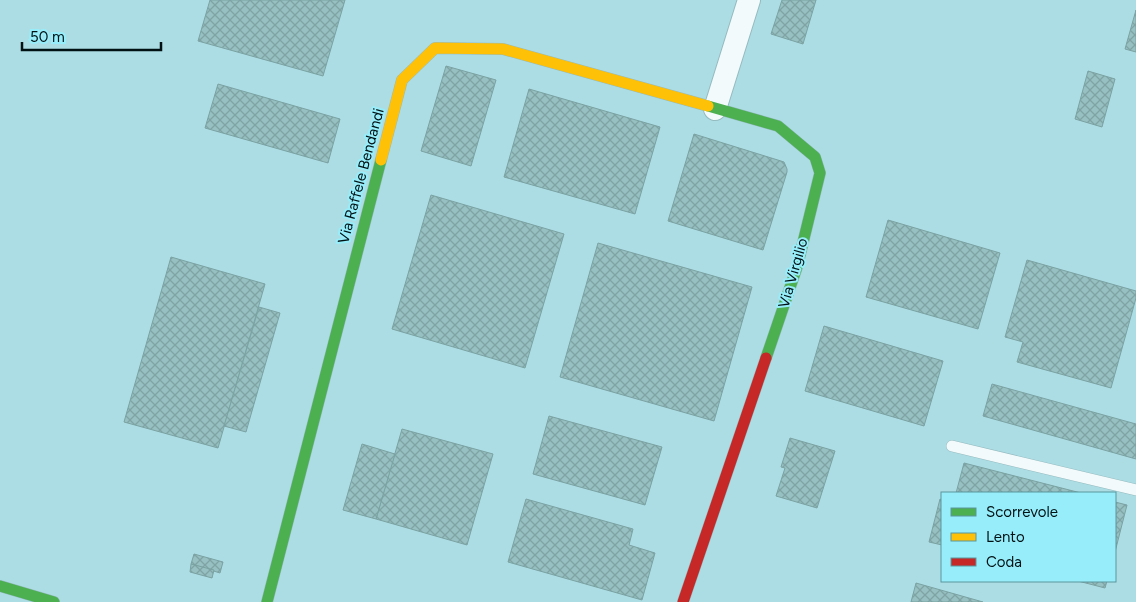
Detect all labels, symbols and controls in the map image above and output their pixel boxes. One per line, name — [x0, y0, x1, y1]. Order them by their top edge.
scale bar — [22, 20, 161, 52]
text: 50 m — [30, 28, 65, 46]
street label: Via Raffele Bendandi — [334, 106, 388, 246]
street label: Via Virgilio — [774, 236, 812, 310]
legend — [941, 492, 1116, 582]
text: Scorrevole — [986, 503, 1058, 521]
text: Lento — [986, 528, 1025, 546]
text: Coda — [986, 553, 1022, 571]

